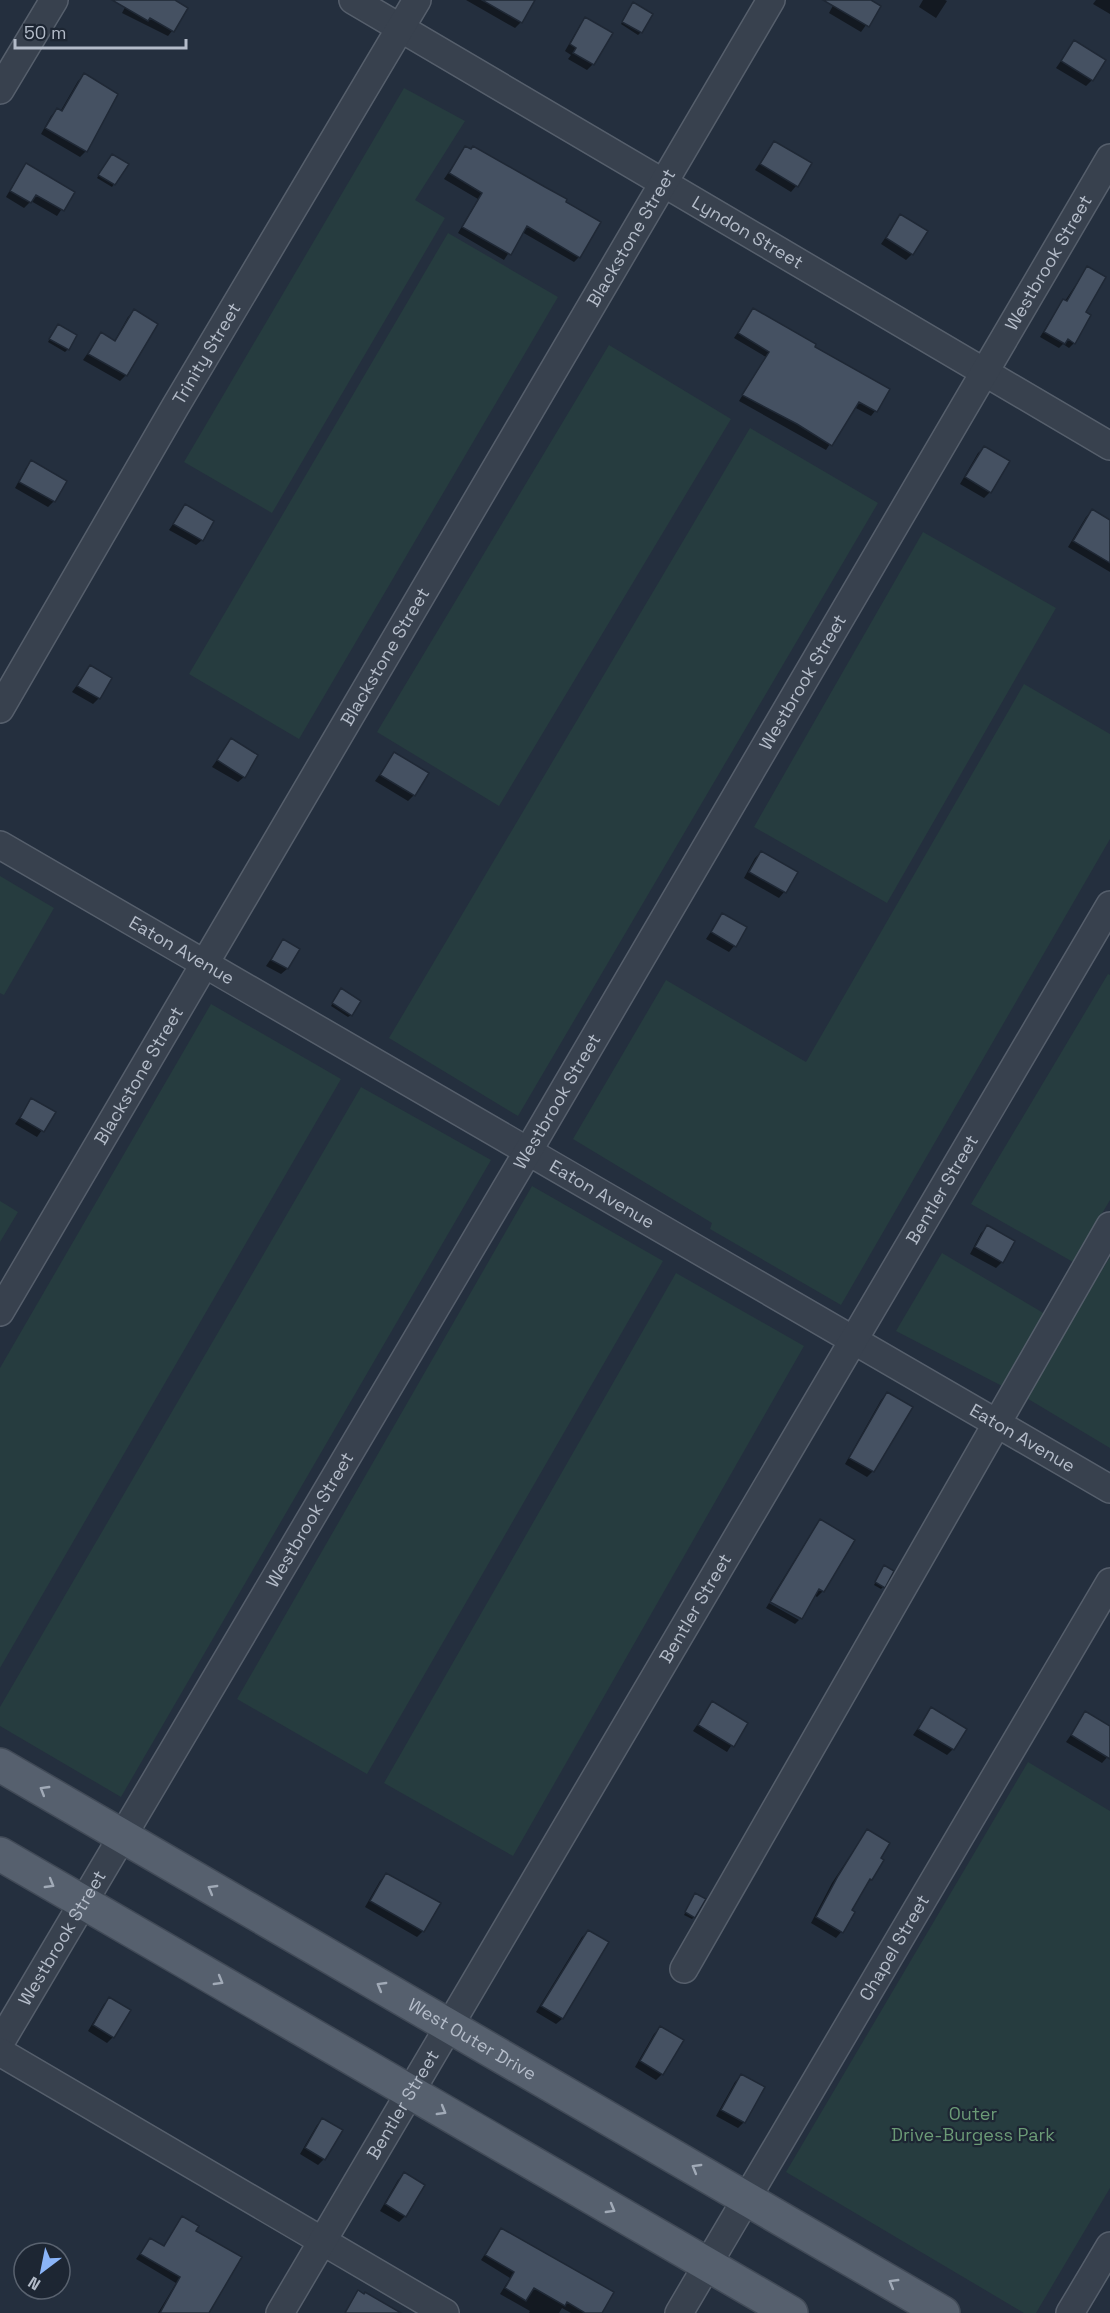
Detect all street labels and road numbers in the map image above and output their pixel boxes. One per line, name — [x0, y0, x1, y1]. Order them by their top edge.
street label: Blackstone Street — [581, 164, 680, 311]
street label: Lyndon Street — [688, 190, 808, 274]
street label: Westbrook Street — [999, 191, 1097, 335]
street label: Trinity Street — [167, 298, 245, 409]
street label: Blackstone Street — [335, 583, 434, 730]
street label: Westbrook Street — [754, 610, 851, 754]
street label: Eaton Avenue — [125, 910, 239, 990]
street label: Blackstone Street — [89, 1002, 188, 1149]
street label: Westbrook Street — [508, 1029, 605, 1173]
street label: Bentler Street — [901, 1130, 983, 1248]
street label: Eaton Avenue — [545, 1154, 659, 1233]
street label: Eaton Avenue — [966, 1398, 1079, 1477]
street label: Westbrook Street — [260, 1448, 358, 1591]
street label: Bentler Street — [654, 1549, 736, 1667]
street label: Westbrook Street — [13, 1866, 111, 2010]
street label: Chapel Street — [854, 1890, 934, 2005]
street label: West Outer Drive — [404, 1993, 541, 2085]
street label: Bentler Street — [361, 2045, 444, 2163]

